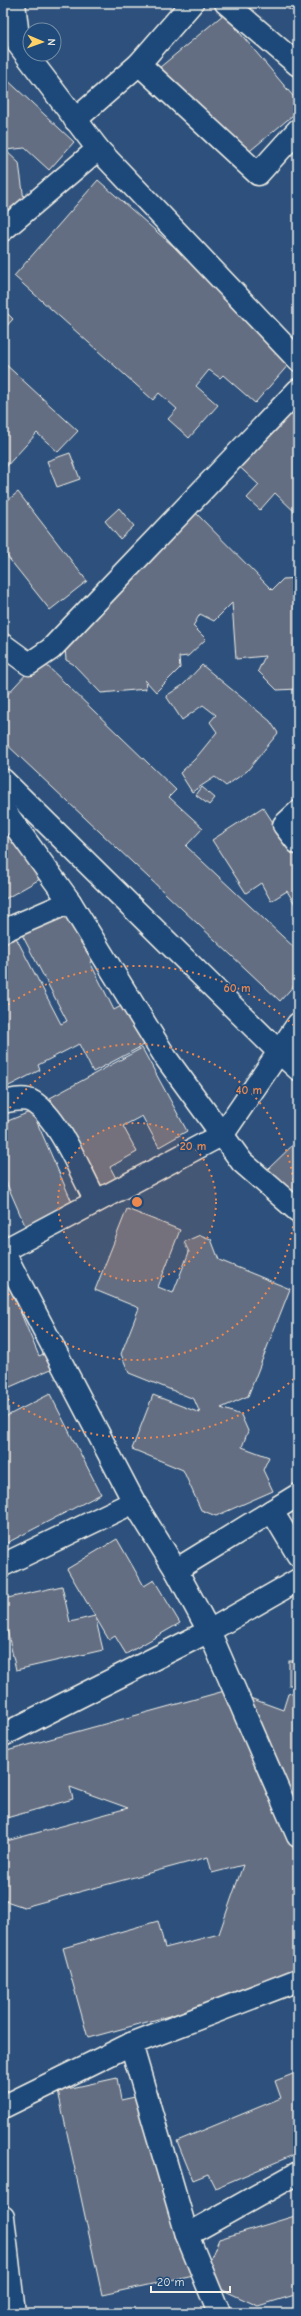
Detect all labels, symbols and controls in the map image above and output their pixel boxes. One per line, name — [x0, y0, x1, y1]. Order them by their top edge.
north arrow — [22, 22, 62, 62]
text: N — [45, 39, 58, 46]
text: 60 m — [224, 981, 250, 995]
text: 40 m — [236, 1083, 262, 1097]
text: 20 m — [180, 1139, 206, 1153]
centre of rings — [130, 1195, 144, 1209]
scale bar — [151, 2268, 230, 2294]
text: 20 m — [157, 2275, 185, 2289]

